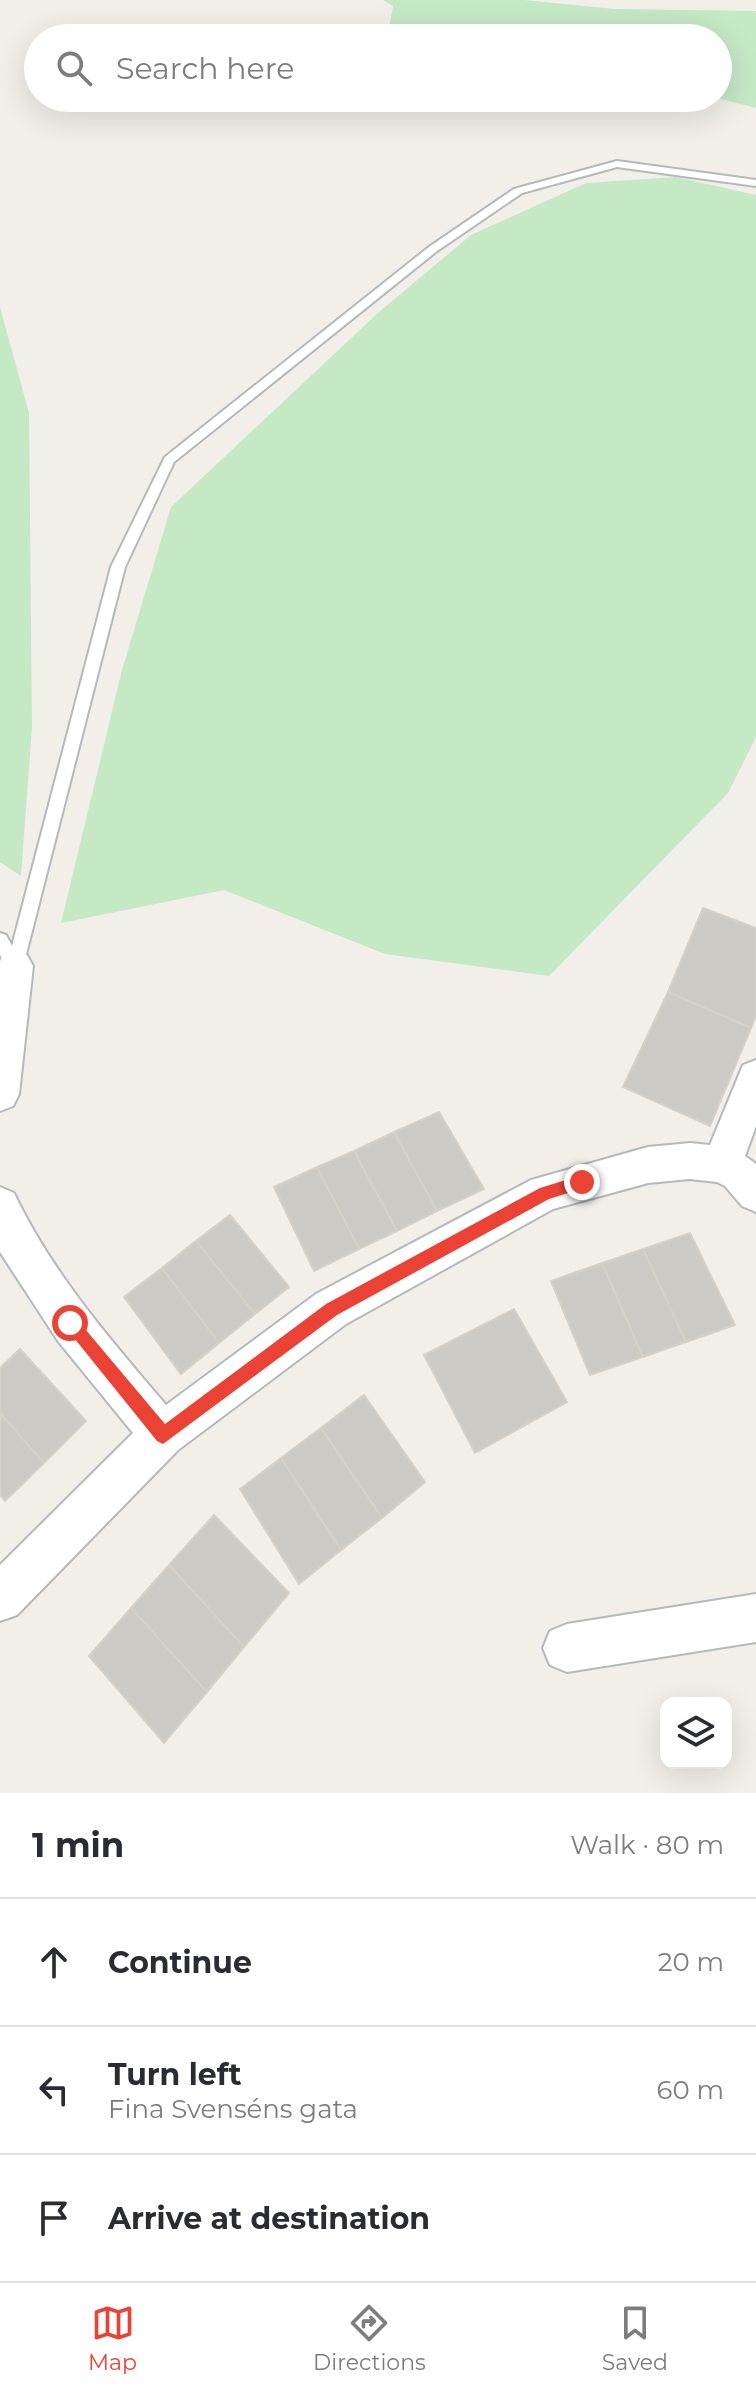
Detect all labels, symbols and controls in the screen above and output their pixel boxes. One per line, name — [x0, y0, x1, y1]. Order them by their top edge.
search box — [24, 24, 732, 112]
icon: search — [52, 46, 96, 90]
text: Search here — [116, 50, 294, 87]
route end — [564, 1164, 600, 1200]
route start — [52, 1305, 88, 1341]
map controls — [660, 1697, 732, 1769]
button: layers — [660, 1697, 732, 1769]
text: 1 min — [32, 1824, 124, 1866]
text: Walk · 80 m — [570, 1829, 724, 1861]
icon: ahead — [32, 1940, 76, 1984]
text: Continue — [108, 1944, 252, 1981]
text: 20 m — [658, 1946, 724, 1978]
text: Turn left — [108, 2056, 241, 2093]
icon: left — [32, 2068, 76, 2112]
text: 60 m — [657, 2074, 724, 2106]
text: Fina Svenséns gata — [108, 2093, 358, 2125]
icon: arrive — [32, 2196, 76, 2240]
text: Arrive at destination — [108, 2200, 430, 2237]
tab: Map — [88, 2301, 137, 2376]
tab: Directions — [313, 2301, 426, 2376]
tab: Saved — [602, 2301, 668, 2376]

